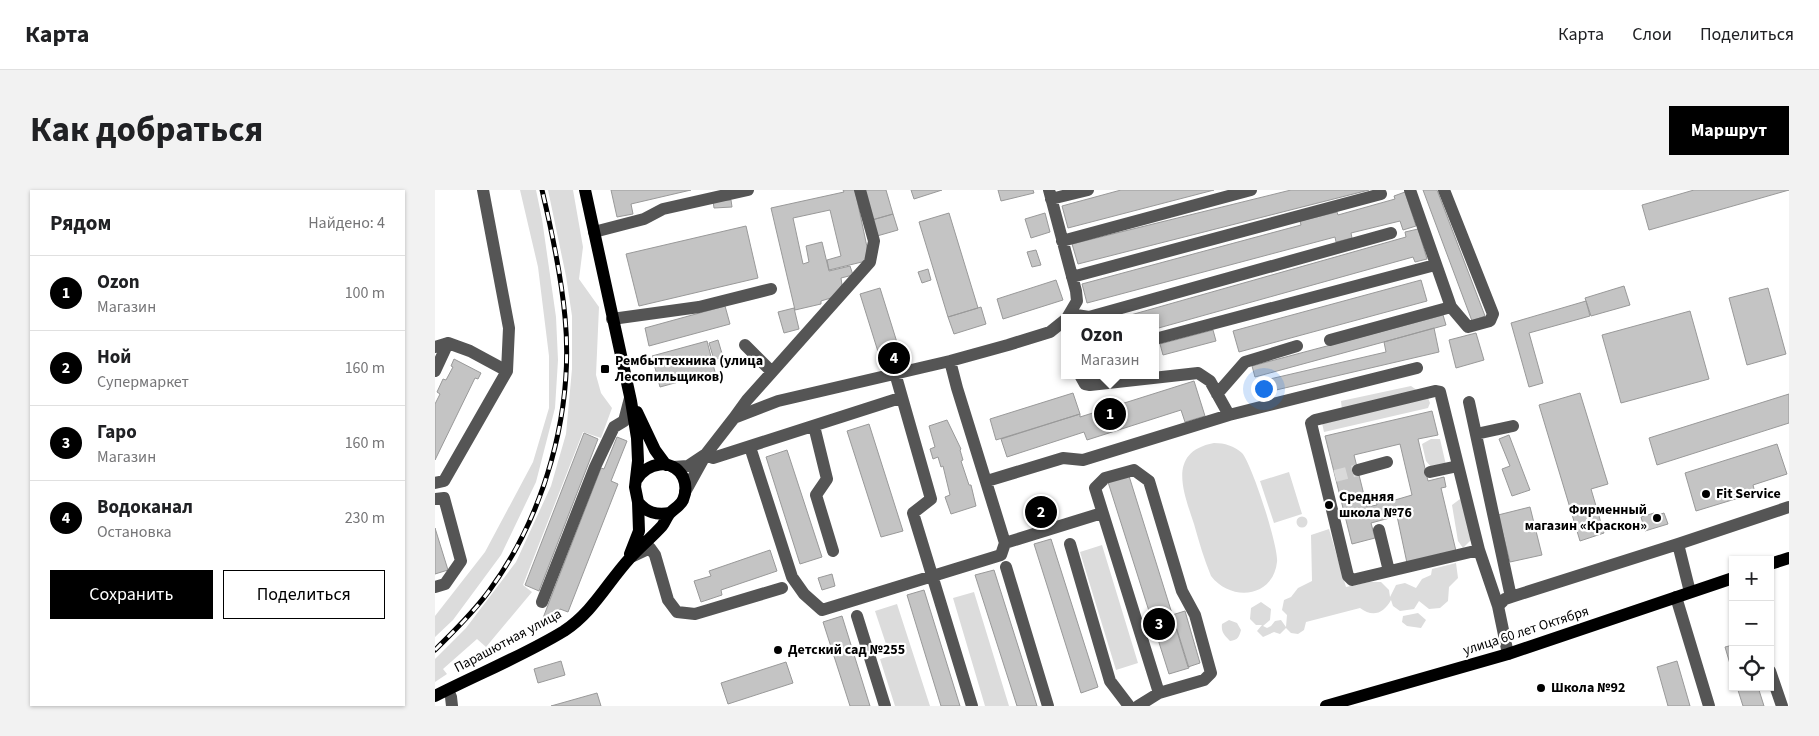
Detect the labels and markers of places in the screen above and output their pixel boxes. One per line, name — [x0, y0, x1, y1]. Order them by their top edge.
pin: 4 — [878, 339, 910, 377]
place label: Рембыттехника (улица Лесопильщиков) — [614, 351, 763, 387]
marker: Рембыттехника (улица Лесопильщиков) — [599, 363, 611, 375]
pin: 1 — [1094, 395, 1126, 433]
place label: Fit Service — [1716, 484, 1781, 504]
place label: Средняя школа №76 — [1339, 487, 1412, 523]
marker: Fit Service — [1700, 488, 1712, 500]
pin: 2 — [1025, 493, 1057, 531]
marker: Средняя школа №76 — [1323, 499, 1335, 511]
place label: Фирменный магазин «Краскон» — [1525, 500, 1647, 536]
marker: Фирменный магазин «Краскон» — [1651, 512, 1663, 524]
pin: 3 — [1143, 605, 1175, 643]
place label: Детский сад №255 — [788, 640, 905, 660]
marker: Детский сад №255 — [772, 644, 784, 656]
place label: Школа №92 — [1551, 678, 1625, 698]
marker: Школа №92 — [1535, 682, 1547, 694]

